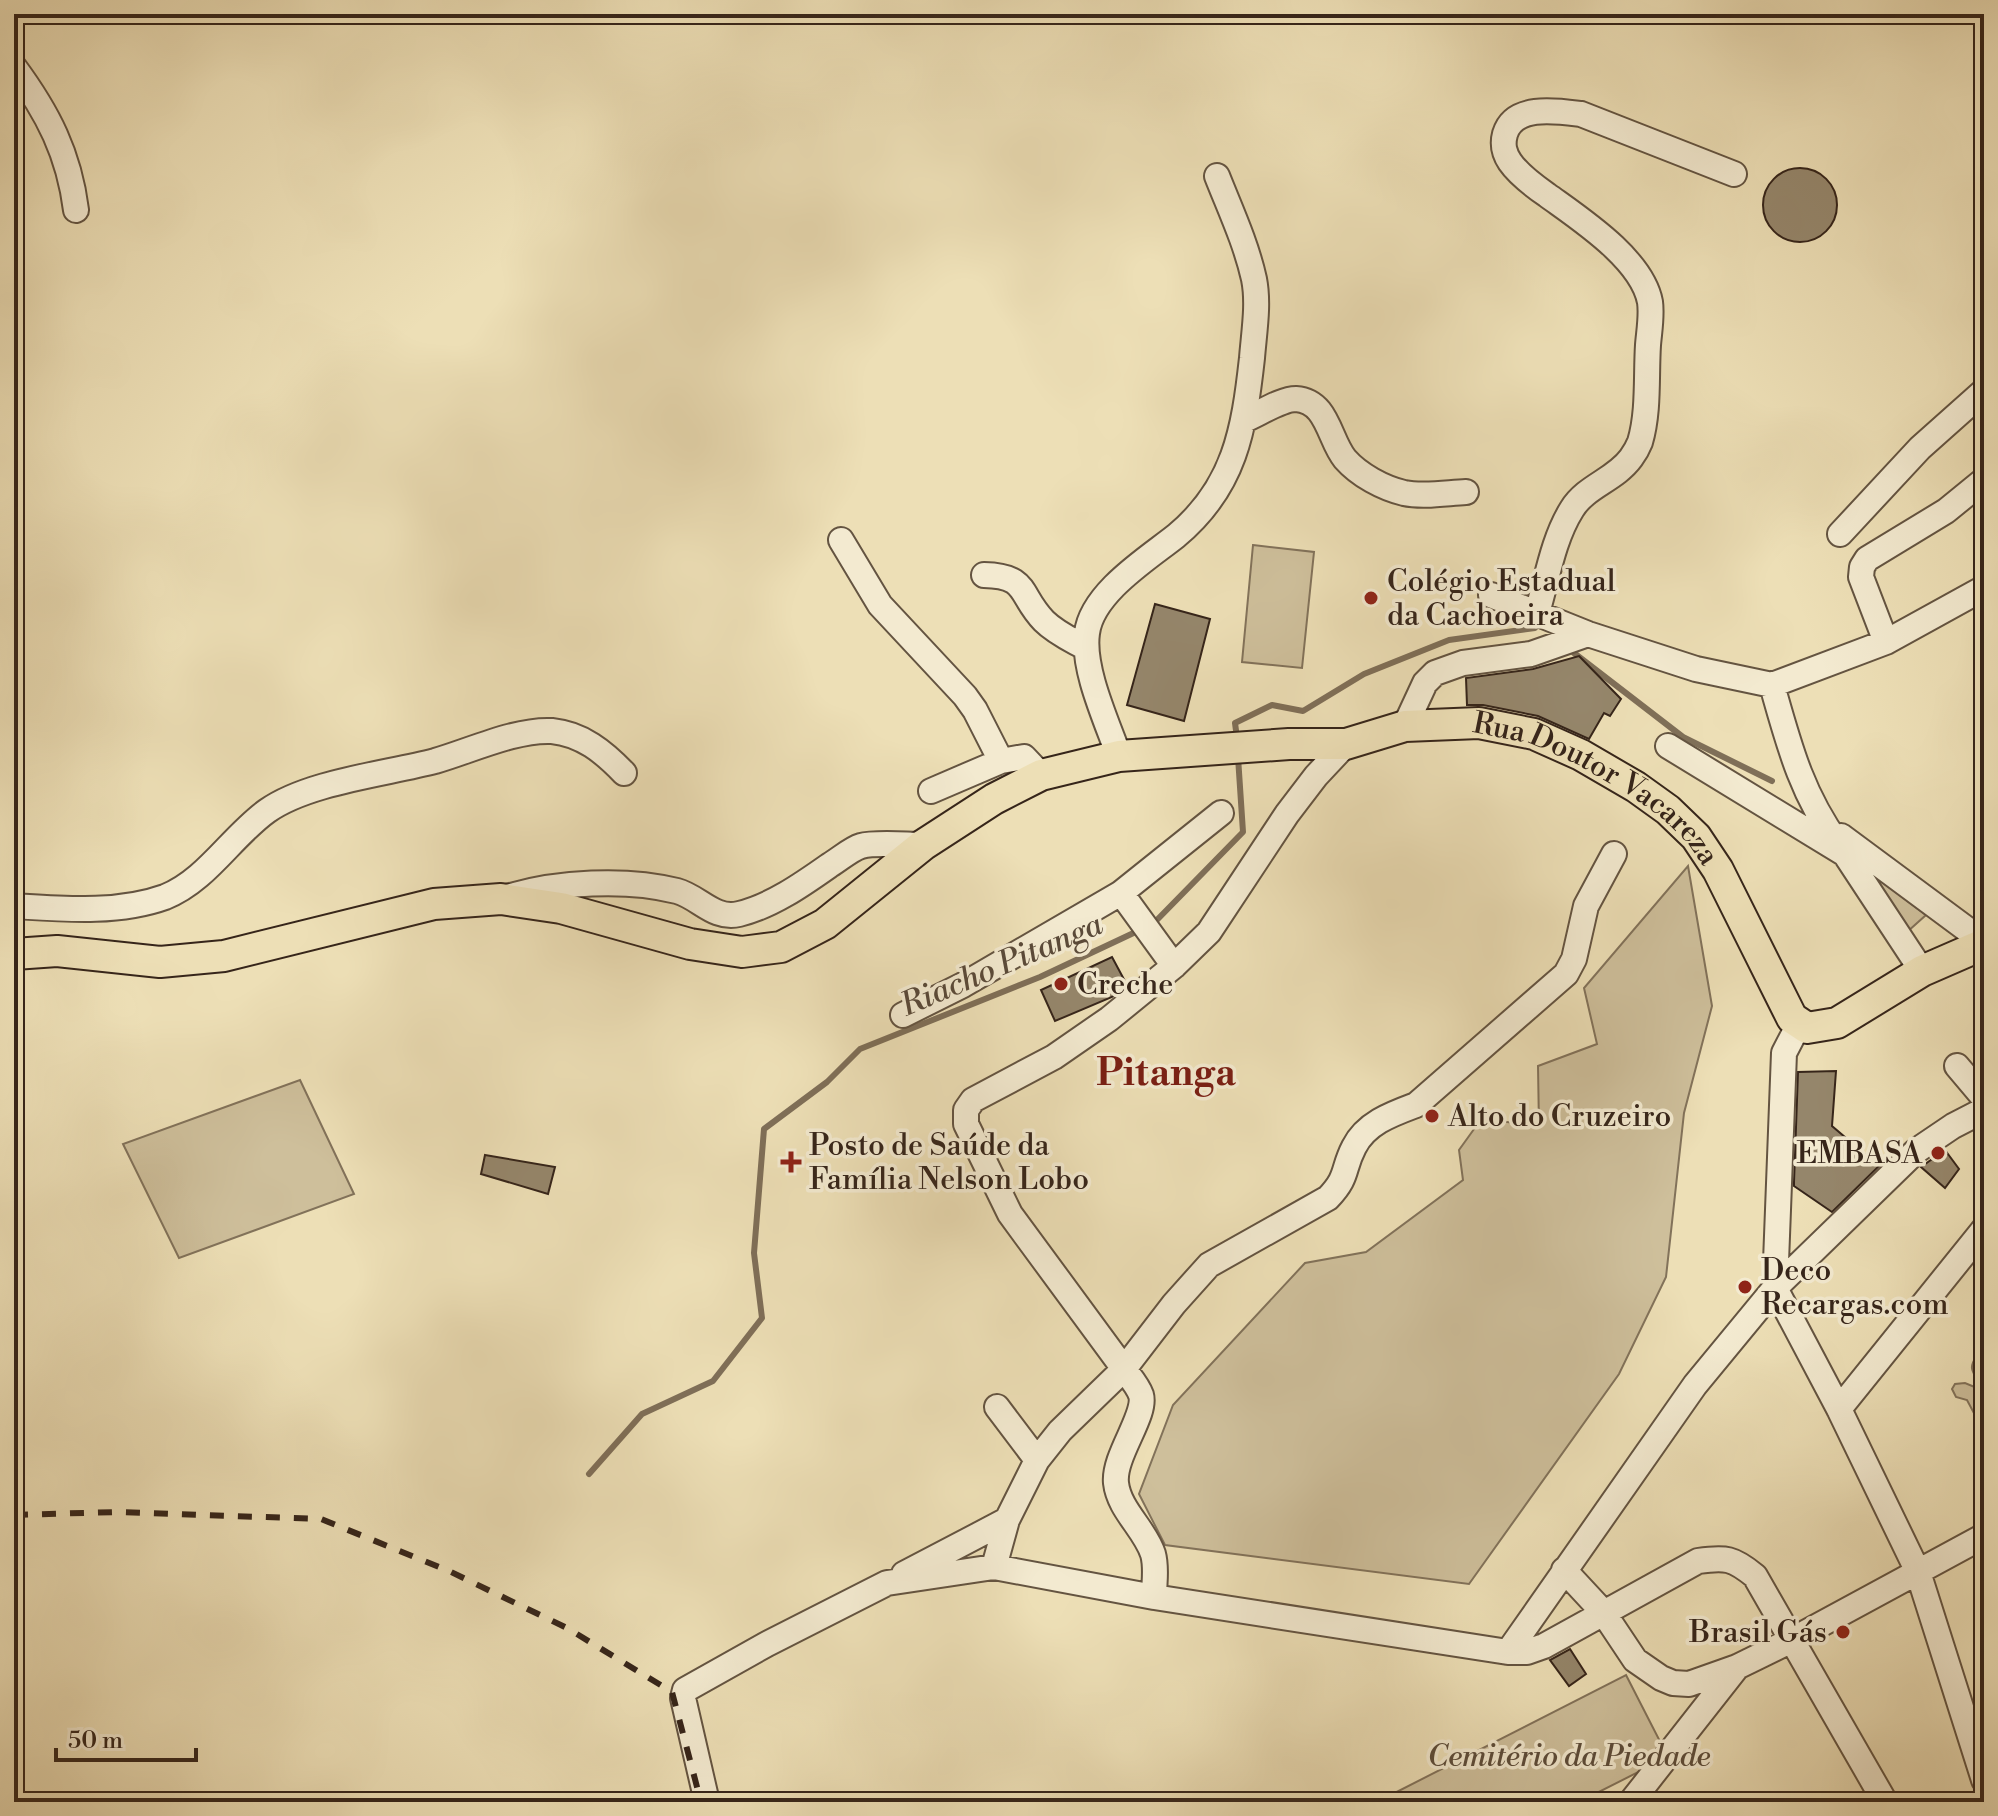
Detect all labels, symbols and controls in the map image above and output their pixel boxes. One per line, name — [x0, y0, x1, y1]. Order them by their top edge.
place label: Colégio Estadual da Cachoeira — [1387, 563, 1616, 635]
marker: Colégio Estadual da Cachoeira — [1362, 589, 1380, 607]
street label: Rua Doutor Vacareza — [1469, 704, 1728, 873]
water label: Riacho Pitanga — [893, 904, 1109, 1026]
place label: Creche — [1077, 966, 1173, 1004]
marker: Creche — [1052, 975, 1070, 993]
district label: Pitanga — [1096, 1050, 1236, 1097]
place label: Alto do Cruzeiro — [1447, 1098, 1671, 1136]
marker: Alto do Cruzeiro — [1423, 1107, 1441, 1125]
place label: Posto de Saúde da Família Nelson Lobo — [809, 1127, 1089, 1199]
place label: EMBASA — [1797, 1135, 1923, 1173]
marker: EMBASA — [1929, 1144, 1947, 1162]
marker: Posto de Saúde da Família Nelson Lobo — [780, 1151, 802, 1173]
place label: Deco Recargas.com — [1761, 1252, 1949, 1324]
marker: Deco Recargas.com — [1736, 1278, 1754, 1296]
place label: Brasil Gás — [1688, 1614, 1827, 1652]
marker: Brasil Gás — [1834, 1623, 1852, 1641]
scale bar — [56, 1712, 196, 1762]
text: 50 m — [68, 1726, 123, 1756]
park label: Cemitério da Piedade — [1427, 1738, 1711, 1776]

